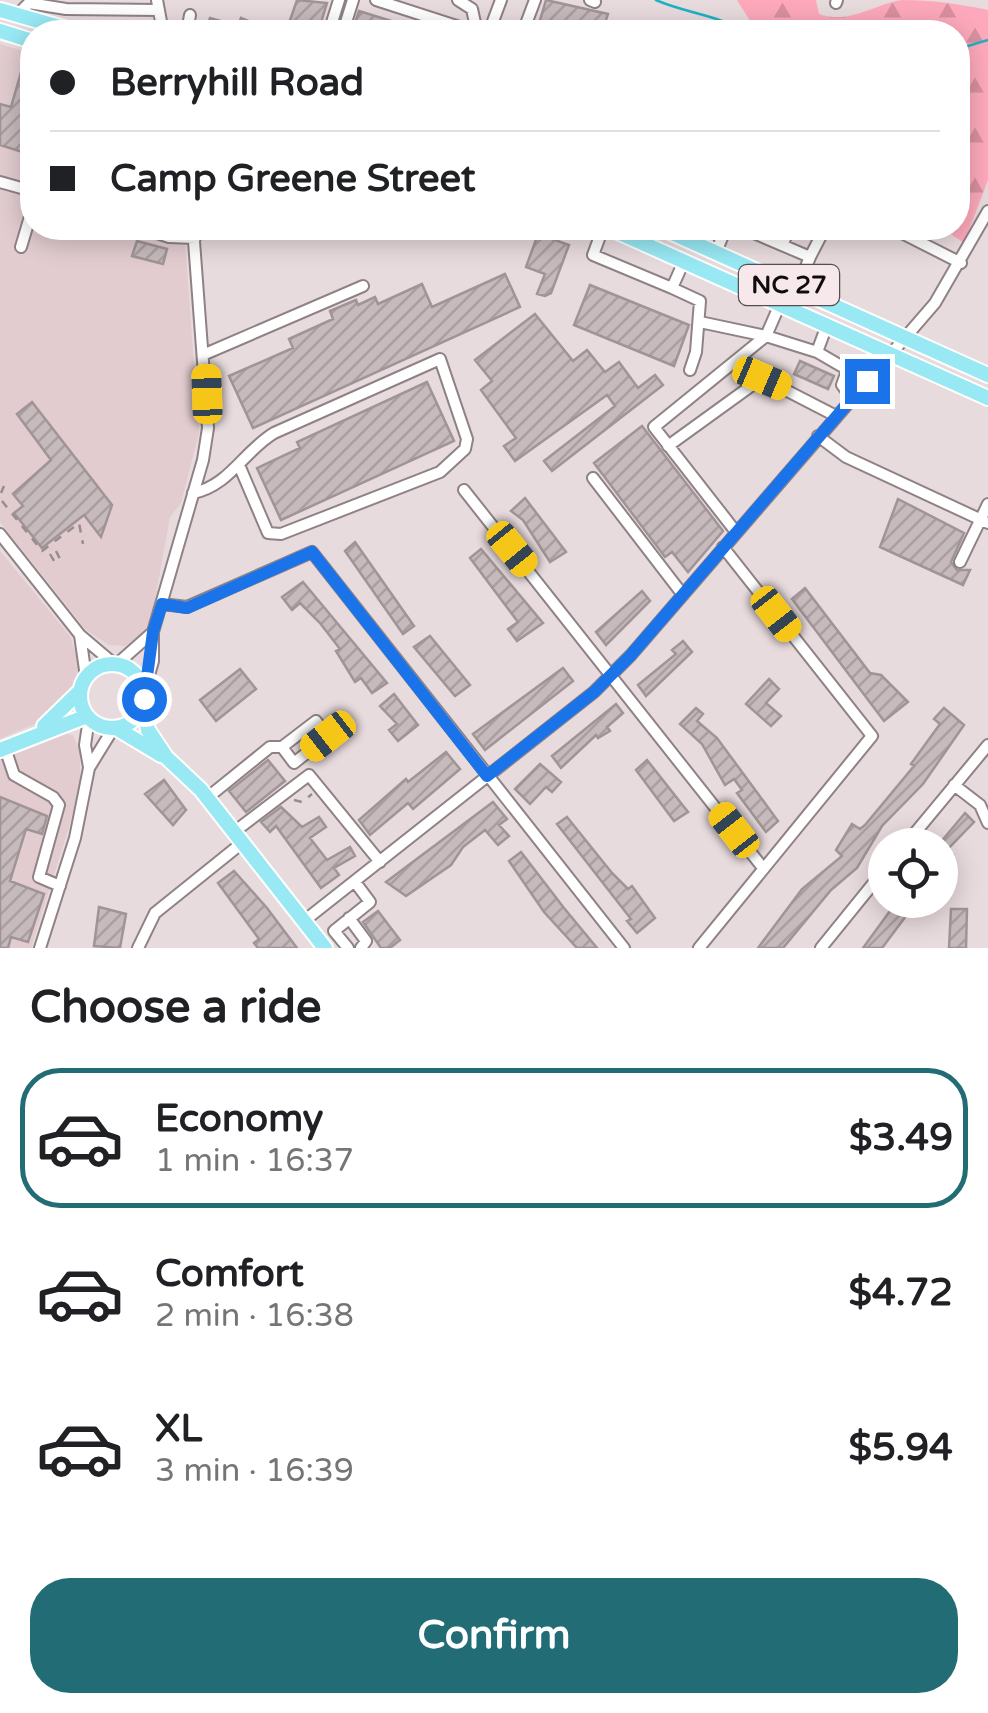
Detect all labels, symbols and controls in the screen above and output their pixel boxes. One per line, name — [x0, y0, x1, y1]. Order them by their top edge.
text: Berryhill Road — [110, 60, 364, 106]
text: Camp Greene Street — [110, 156, 475, 202]
road number: NC 27 — [739, 265, 839, 305]
car — [729, 352, 795, 404]
route end — [845, 359, 890, 404]
car — [191, 363, 223, 425]
car — [481, 516, 543, 582]
car — [746, 581, 806, 647]
route start — [122, 677, 167, 722]
car — [295, 706, 361, 766]
car — [704, 797, 764, 863]
map controls — [868, 828, 958, 918]
button: locate — [868, 828, 958, 918]
text: Choose a ride — [30, 981, 321, 1035]
icon: car — [35, 1093, 125, 1183]
text: Economy — [155, 1096, 323, 1142]
text: $3.49 — [849, 1115, 953, 1161]
text: 1 min · 16:37 — [155, 1142, 354, 1180]
icon: car — [35, 1248, 125, 1338]
text: Comfort — [155, 1251, 304, 1297]
text: $4.72 — [848, 1270, 953, 1316]
text: 2 min · 16:38 — [155, 1297, 354, 1335]
icon: car — [35, 1403, 125, 1493]
text: XL — [155, 1406, 202, 1452]
text: $5.94 — [848, 1425, 953, 1471]
text: 3 min · 16:39 — [155, 1452, 354, 1490]
button: Confirm — [30, 1578, 958, 1693]

